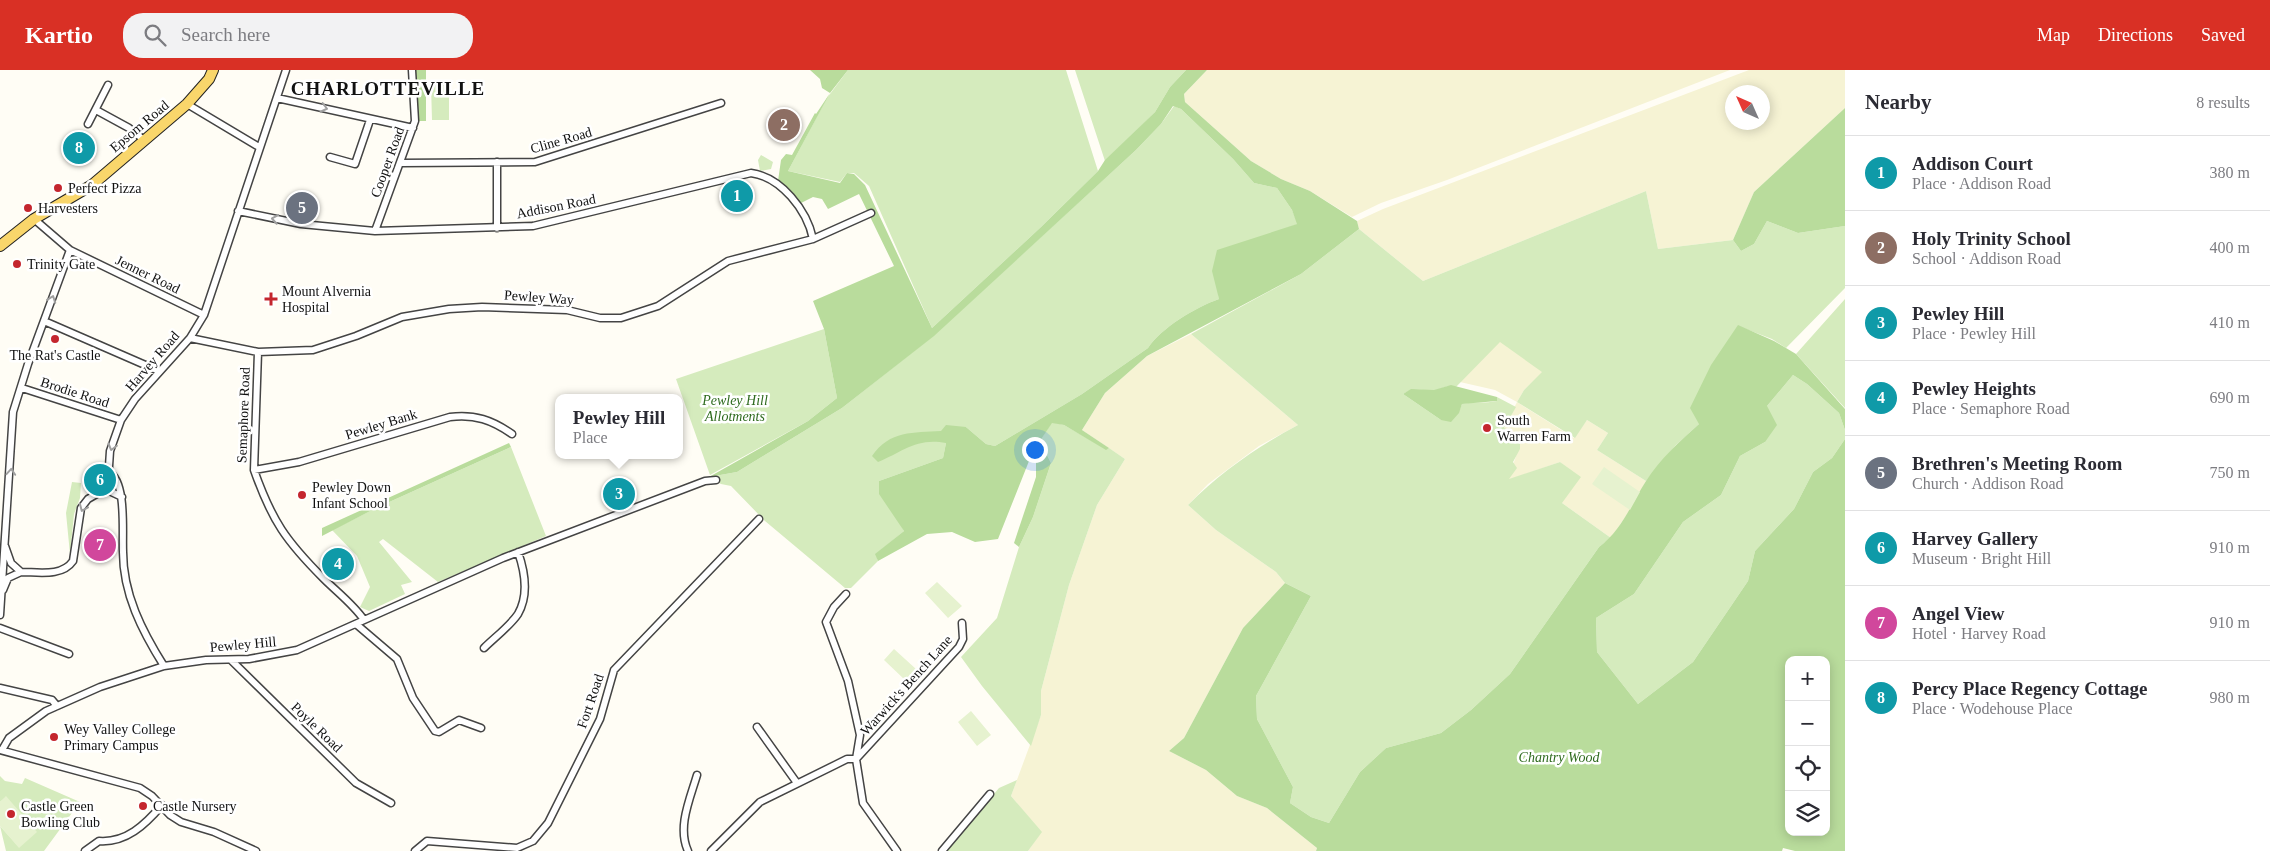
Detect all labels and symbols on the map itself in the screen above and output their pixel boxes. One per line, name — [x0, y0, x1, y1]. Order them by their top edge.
district label: CHARLOTTEVILLE — [291, 78, 485, 99]
north arrow — [1725, 85, 1770, 130]
street label: Epsom Road — [107, 98, 172, 155]
one-way arrow — [320, 102, 329, 113]
pin: 2 — [768, 106, 800, 144]
street label: Cooper Road — [368, 125, 407, 200]
street label: Cline Road — [529, 125, 594, 156]
pin: 8 — [63, 129, 95, 167]
pin: 1 — [721, 177, 753, 215]
place label: Perfect Pizza — [68, 181, 142, 196]
marker: Perfect Pizza — [52, 182, 64, 194]
pin: 5 — [286, 189, 318, 227]
street label: Addison Road — [515, 191, 597, 222]
place label: Harvesters — [38, 201, 98, 216]
marker: Harvesters — [22, 202, 34, 214]
one-way arrow — [270, 215, 279, 225]
street label: Jenner Road — [113, 252, 182, 296]
place label: Trinity Gate — [27, 257, 95, 272]
marker: Trinity Gate — [11, 258, 23, 270]
place label: Mount Alvernia Hospital — [282, 284, 372, 315]
street label: Pewley Way — [504, 288, 574, 307]
marker: Mount Alvernia Hospital — [264, 292, 278, 306]
one-way arrow — [46, 295, 56, 304]
street label: Harvey Road — [122, 328, 182, 394]
marker: The Rat's Castle — [49, 333, 61, 345]
place label: The Rat's Castle — [9, 348, 101, 363]
street label: Semaphore Road — [234, 367, 253, 463]
street label: Brodie Road — [39, 374, 111, 411]
park label: Pewley Hill Allotments — [701, 393, 768, 424]
street label: Pewley Bank — [343, 406, 419, 443]
place label: South Warren Farm — [1497, 413, 1571, 444]
marker: South Warren Farm — [1481, 422, 1493, 434]
your location — [1022, 437, 1048, 463]
one-way arrow — [107, 443, 117, 451]
pin: 6 — [84, 461, 116, 499]
one-way arrow — [5, 468, 16, 476]
pin: 3 — [603, 475, 635, 513]
place label: Pewley Down Infant School — [312, 480, 391, 511]
marker: Pewley Down Infant School — [296, 489, 308, 501]
one-way arrow — [78, 503, 89, 512]
pin: 7 — [84, 526, 116, 564]
pin: 4 — [322, 545, 354, 583]
street label: Warwick's Bench Lane — [858, 632, 955, 738]
street label: Pewley Hill — [209, 634, 277, 655]
street label: Fort Road — [574, 672, 607, 730]
street label: Poyle Road — [288, 699, 345, 755]
place label: Wey Valley College Primary Campus — [64, 722, 175, 753]
marker: Wey Valley College Primary Campus — [48, 731, 60, 743]
park label: Chantry Wood — [1519, 750, 1600, 765]
place label: Castle Green Bowling Club — [21, 799, 100, 830]
place label: Castle Nursery — [153, 799, 237, 814]
marker: Castle Nursery — [137, 800, 149, 812]
marker: Castle Green Bowling Club — [5, 808, 17, 820]

